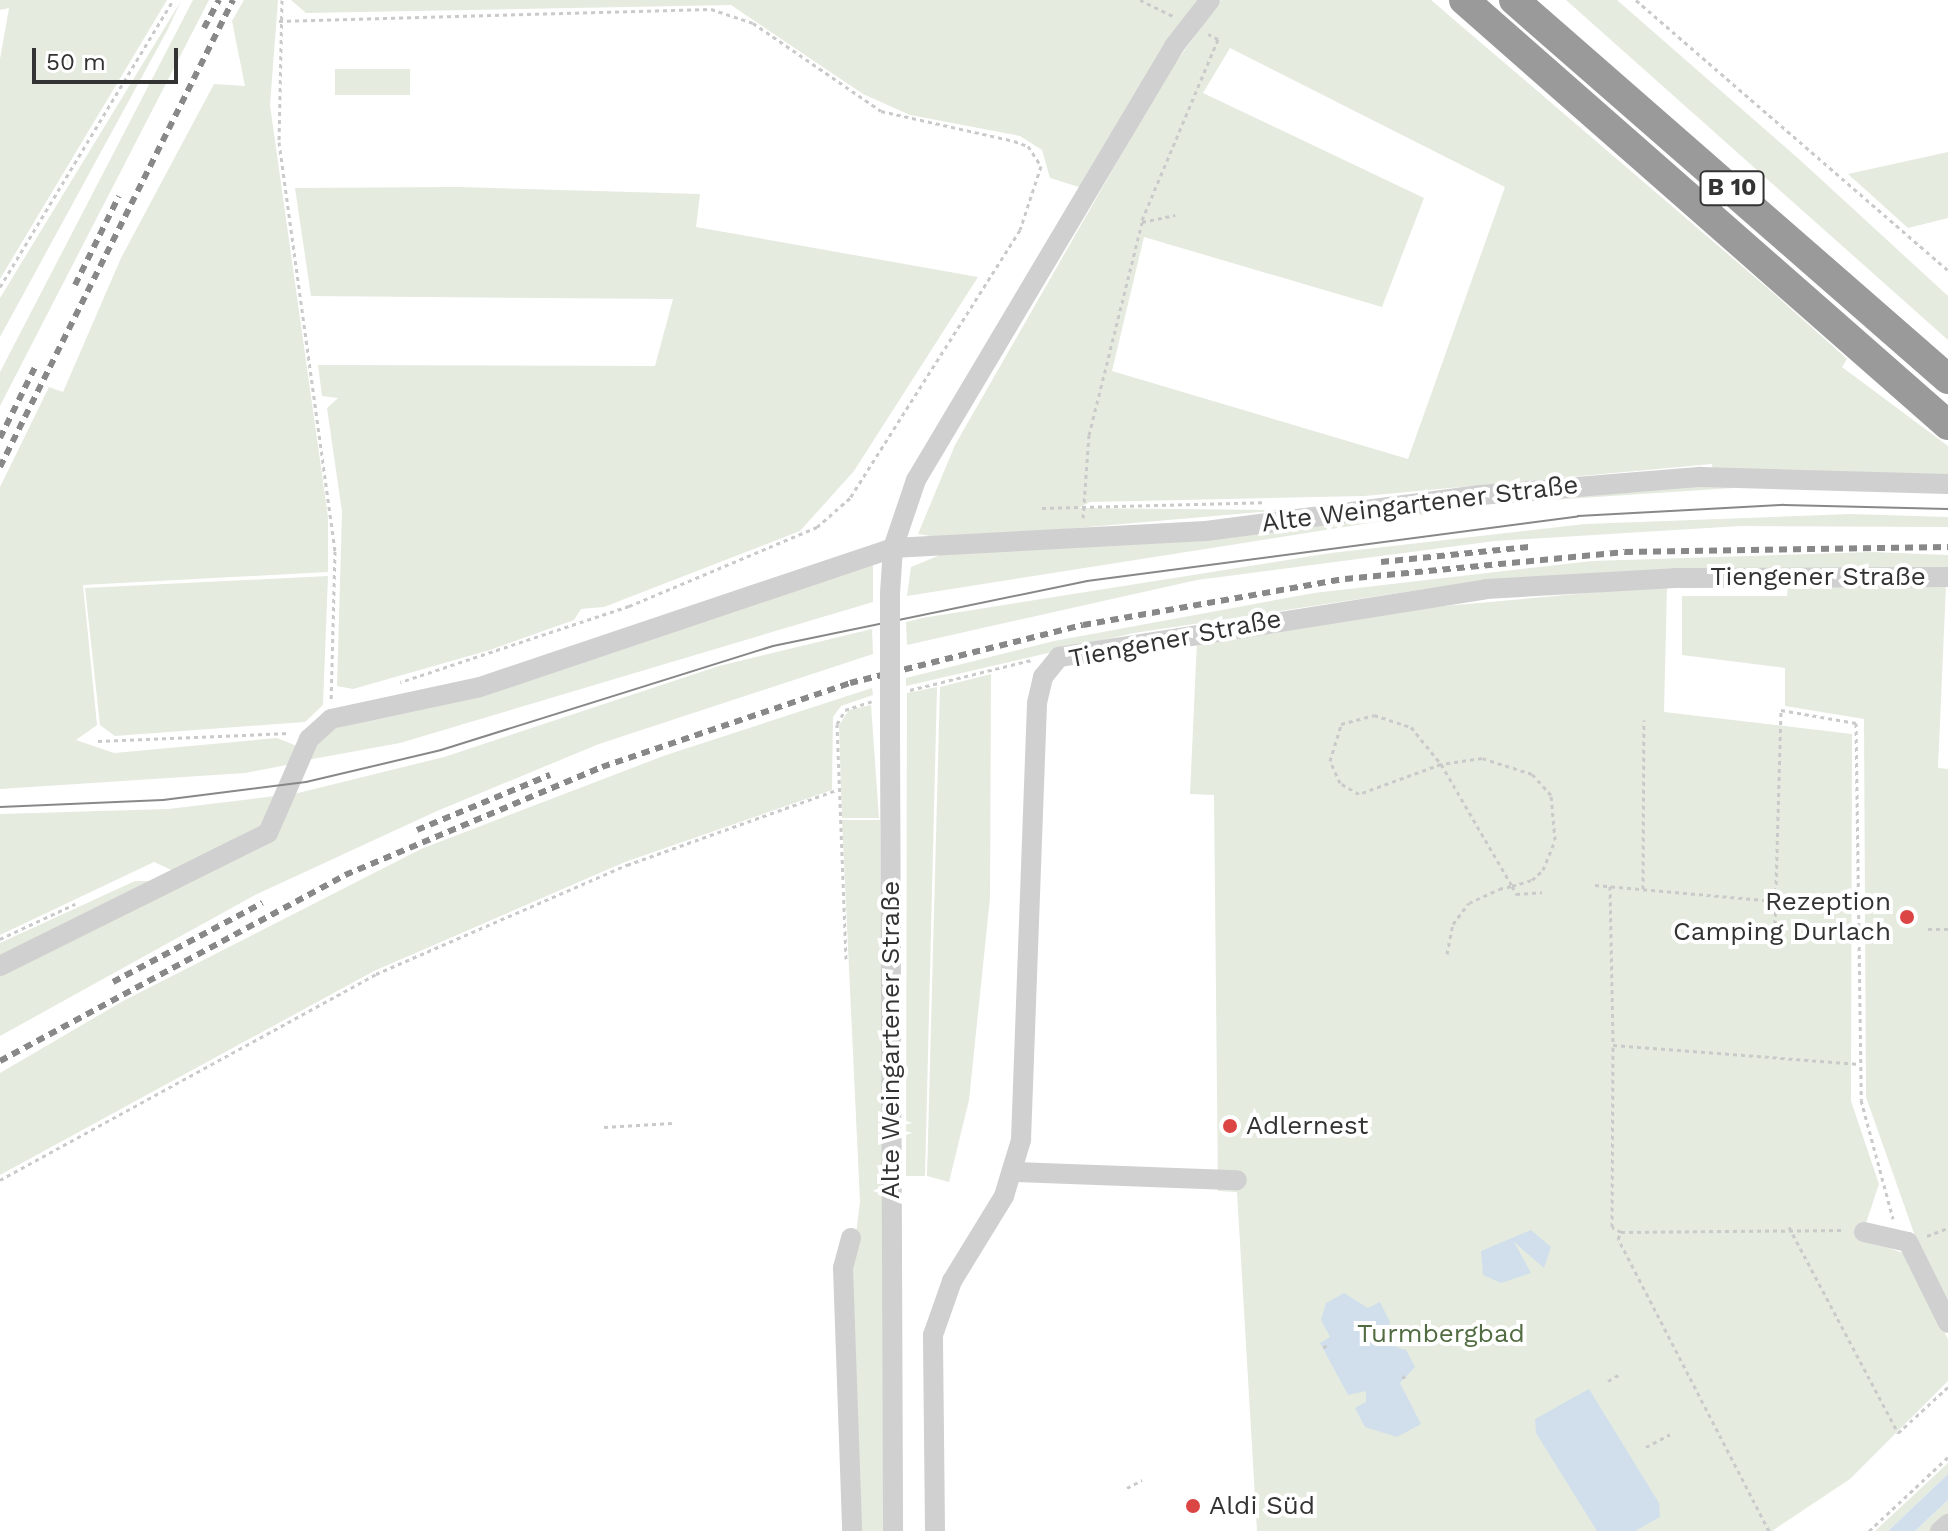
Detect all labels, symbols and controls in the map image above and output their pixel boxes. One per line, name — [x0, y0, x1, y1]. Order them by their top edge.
scale bar — [36, 32, 182, 82]
text: 50 m — [46, 48, 106, 76]
road number: B 10 — [1698, 168, 1766, 208]
street label: Alte Weingartener Straße — [1259, 469, 1581, 539]
street label: Tiengener Straße — [1710, 561, 1926, 593]
street label: Tiengener Straße — [1066, 603, 1284, 675]
street label: Alte Weingartener Straße — [875, 880, 907, 1200]
place label: Rezeption Camping Durlach — [1673, 886, 1891, 948]
marker: Rezeption Camping Durlach — [1898, 908, 1916, 926]
place label: Adlernest — [1246, 1110, 1368, 1142]
marker: Adlernest — [1221, 1117, 1239, 1135]
park label: Turmbergbad — [1357, 1318, 1525, 1350]
place label: Aldi Süd — [1209, 1490, 1315, 1522]
marker: Aldi Süd — [1184, 1497, 1202, 1515]

